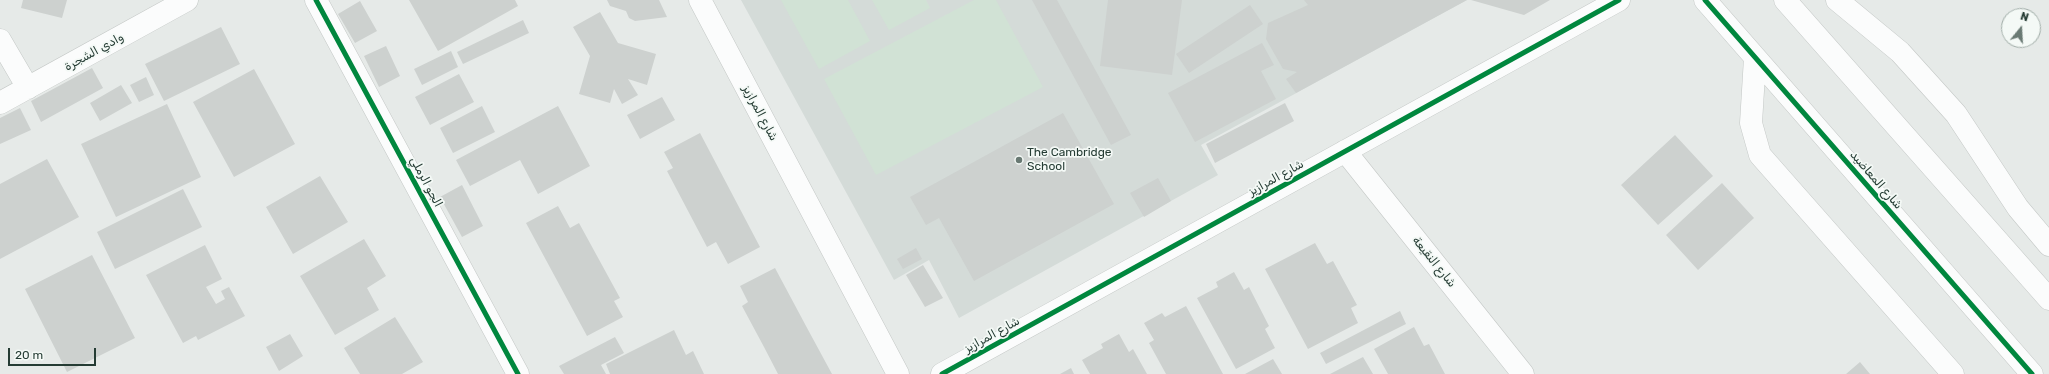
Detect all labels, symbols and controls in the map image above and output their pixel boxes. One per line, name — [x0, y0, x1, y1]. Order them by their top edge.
north arrow — [2001, 8, 2041, 48]
text: N — [2019, 10, 2030, 24]
street label: وادي الشجرة — [62, 30, 126, 74]
street label: شارع المرازيز — [739, 83, 781, 143]
place label: The Cambridge School — [1027, 146, 1112, 174]
street label: شارع المعاضيد — [1847, 148, 1905, 212]
street label: الجو الرملي — [407, 154, 445, 210]
marker: The Cambridge School — [1014, 155, 1024, 165]
street label: شارع المرازيز — [1246, 157, 1306, 199]
street label: شارع النقيعة — [1409, 234, 1459, 290]
street label: شارع المرازيز — [962, 314, 1022, 356]
scale bar — [10, 340, 98, 366]
text: 20 m — [15, 348, 43, 362]

